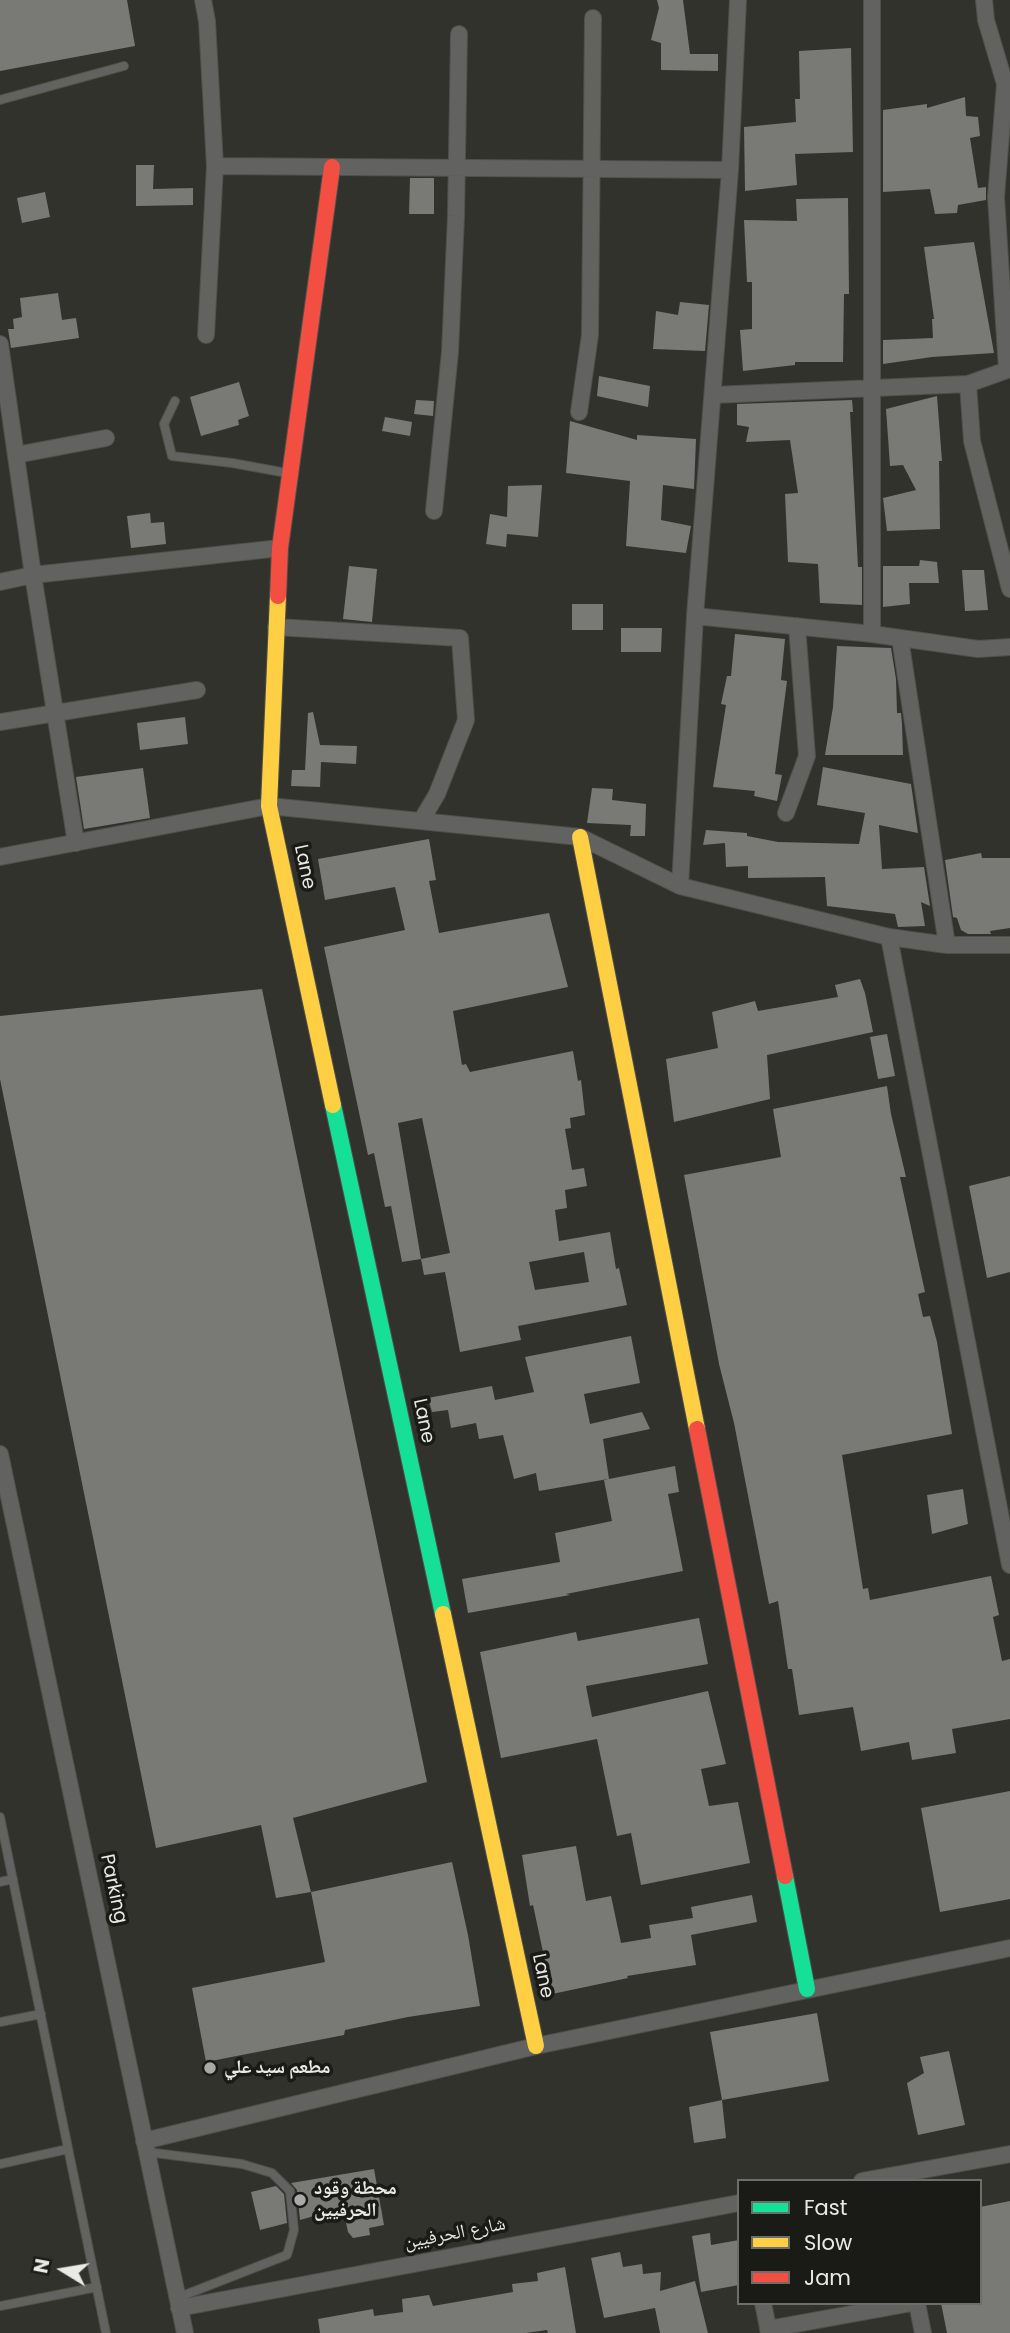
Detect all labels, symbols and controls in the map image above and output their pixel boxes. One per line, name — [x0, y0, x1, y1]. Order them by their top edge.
street label: Lane — [288, 843, 320, 891]
street label: Lane — [407, 1397, 439, 1445]
street label: Parking — [95, 1852, 131, 1926]
street label: Lane — [526, 1952, 558, 2000]
place label: مطعم سيد علي — [224, 2057, 330, 2079]
marker: مطعم سيد علي — [202, 2060, 218, 2076]
place label: محطة وقود الحرفيين — [314, 2178, 397, 2222]
legend — [737, 2179, 982, 2305]
marker: محطة وقود الحرفيين — [292, 2192, 308, 2208]
text: Fast — [804, 2193, 847, 2222]
street label: شارع الحرفيين — [402, 2213, 508, 2255]
text: Slow — [804, 2228, 852, 2257]
north arrow — [28, 2235, 98, 2305]
text: N — [27, 2256, 57, 2275]
text: Jam — [804, 2263, 851, 2292]

